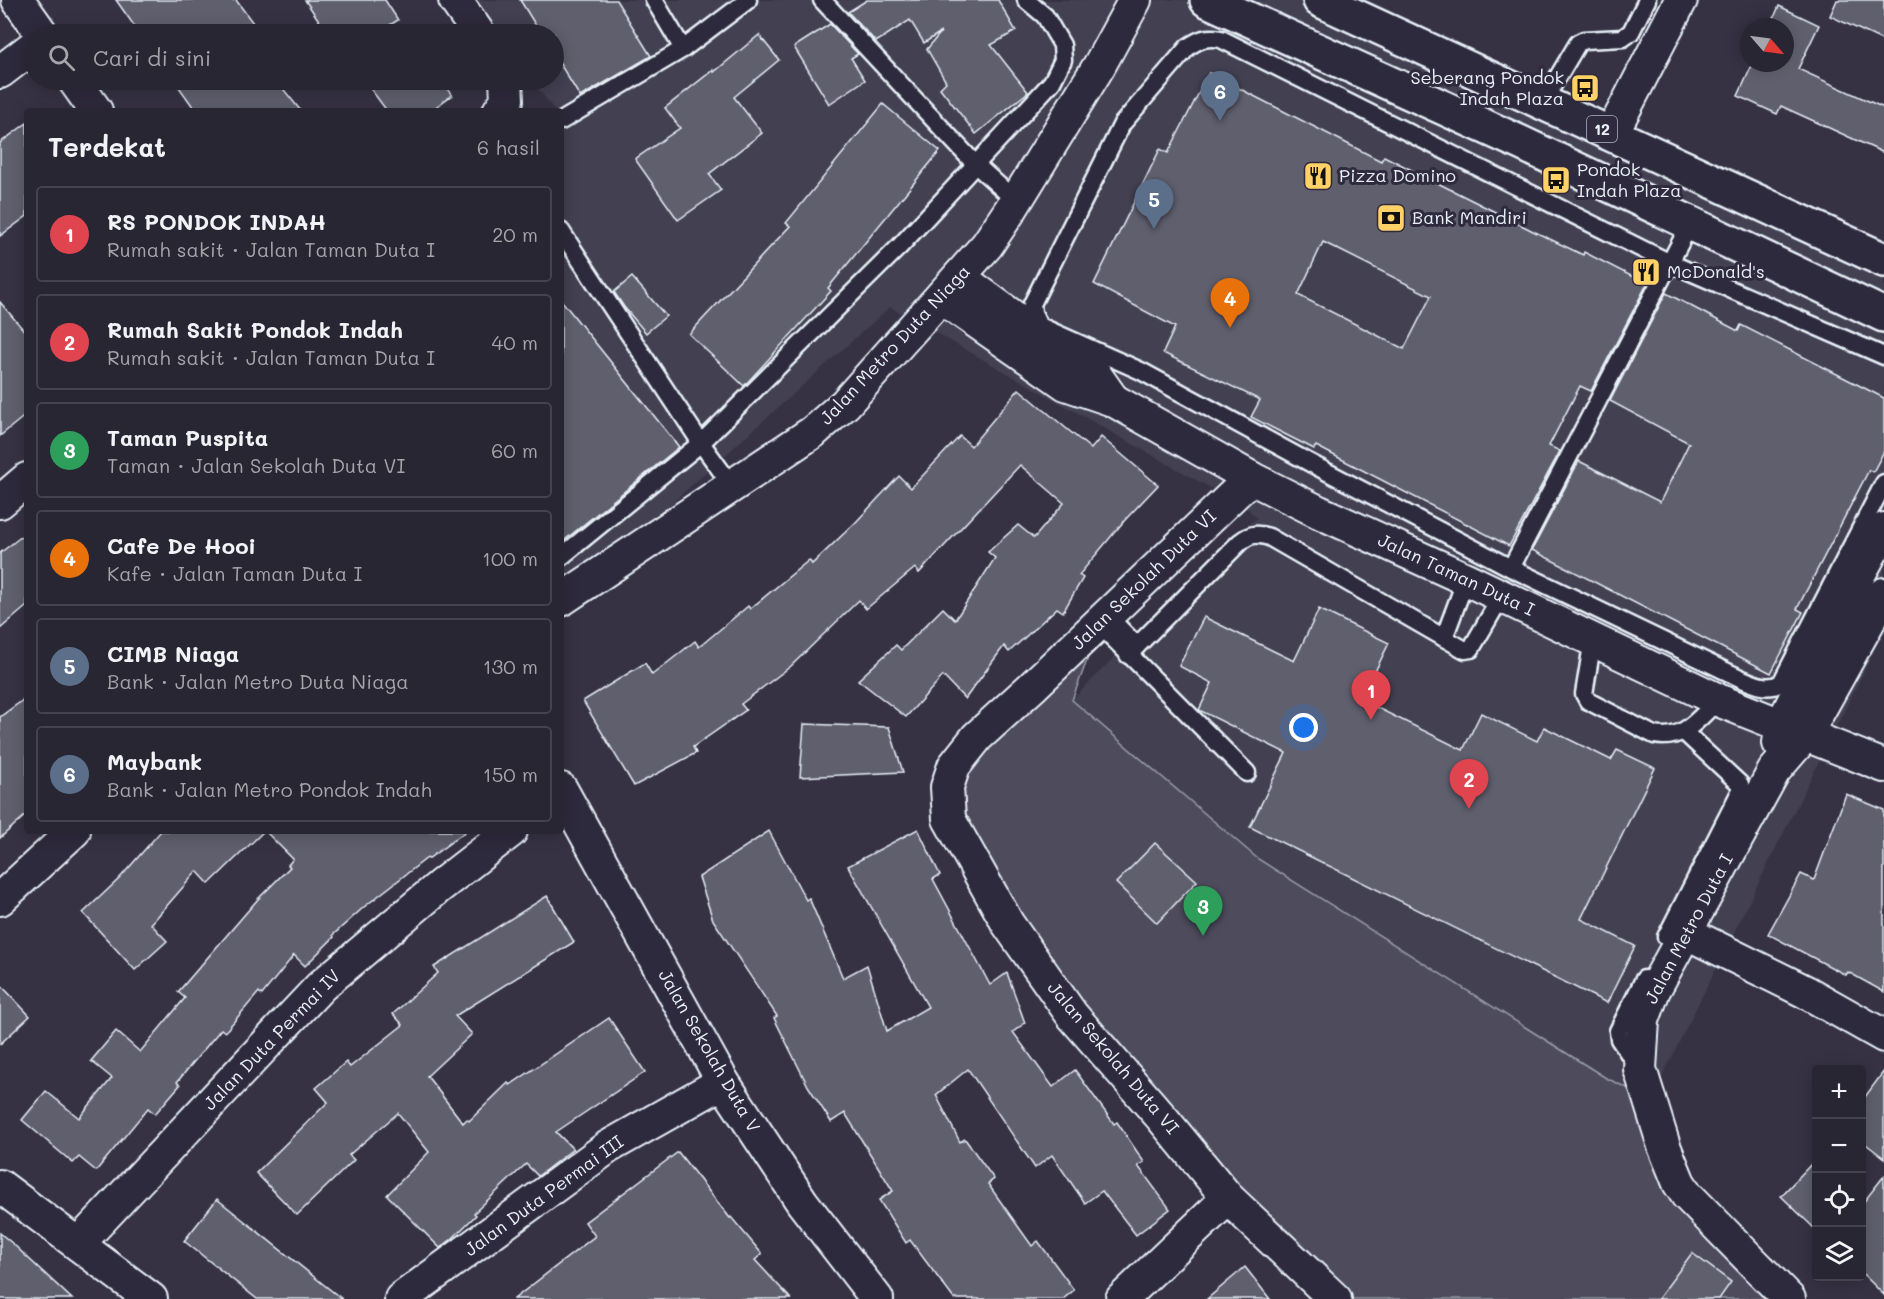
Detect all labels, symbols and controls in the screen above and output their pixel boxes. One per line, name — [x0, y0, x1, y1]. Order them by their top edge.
north arrow — [1740, 18, 1794, 72]
search box — [24, 24, 564, 90]
icon: search — [45, 41, 78, 74]
text: Cari di sini — [93, 43, 211, 72]
place label: Seberang Pondok Indah Plaza — [1410, 65, 1564, 110]
pin: 6 — [1200, 72, 1240, 121]
bus stop icon: Seberang Pondok Indah Plaza — [1569, 72, 1601, 104]
road number: 12 — [1587, 116, 1617, 142]
text: Terdekat — [48, 130, 166, 164]
text: 6 hasil — [477, 134, 540, 160]
place label: Pondok Indah Plaza — [1577, 157, 1681, 202]
restaurant icon: Pizza Domino — [1302, 160, 1334, 192]
place label: Pizza Domino — [1339, 163, 1456, 187]
bus stop icon: Pondok Indah Plaza — [1540, 164, 1572, 196]
pin: 5 — [1134, 180, 1174, 229]
bank icon: Bank Mandiri — [1375, 202, 1407, 234]
place label: Bank Mandiri — [1412, 205, 1527, 229]
text: RS PONDOK INDAH — [107, 207, 326, 236]
text: 1 — [65, 221, 74, 247]
text: 20 m — [492, 221, 538, 247]
text: Rumah sakit · Jalan Taman Duta I — [107, 236, 435, 262]
restaurant icon: McDonald's — [1630, 256, 1662, 288]
street label: Jalan Metro Duta Niaga — [814, 259, 975, 429]
place label: McDonald's — [1667, 259, 1765, 283]
pin: 4 — [1210, 278, 1250, 328]
text: Rumah Sakit Pondok Indah — [107, 315, 403, 344]
text: 2 — [64, 329, 75, 355]
text: 40 m — [492, 329, 538, 355]
text: Rumah sakit · Jalan Taman Duta I — [107, 344, 435, 370]
text: Taman Puspita — [107, 423, 268, 452]
text: 3 — [64, 437, 76, 463]
text: 60 m — [491, 437, 538, 463]
text: Taman · Jalan Sekolah Duta VI — [107, 452, 405, 478]
street label: Jalan Sekolah Duta VI — [1066, 504, 1221, 655]
street label: Jalan Taman Duta I — [1374, 527, 1539, 621]
text: Cafe De Hooi — [107, 531, 256, 560]
text: 4 — [63, 545, 76, 571]
text: 100 m — [482, 545, 538, 571]
text: Kafe · Jalan Taman Duta I — [107, 560, 362, 586]
text: CIMB Niaga — [107, 639, 239, 668]
text: 5 — [64, 653, 75, 679]
text: 130 m — [483, 653, 538, 679]
text: Bank · Jalan Metro Duta Niaga — [107, 668, 409, 694]
pin: 1 — [1352, 670, 1390, 720]
your location — [1289, 713, 1318, 742]
text: Maybank — [107, 747, 202, 776]
pin: 2 — [1450, 760, 1488, 809]
text: 6 — [63, 761, 76, 787]
text: 150 m — [483, 761, 538, 787]
text: Bank · Jalan Metro Pondok Indah — [107, 776, 432, 802]
street label: Jalan Metro Duta I — [1638, 849, 1738, 1008]
pin: 3 — [1184, 886, 1222, 936]
street label: Jalan Duta Permai IV — [198, 964, 345, 1115]
street label: Jalan Sekolah Duta V — [653, 965, 766, 1136]
street label: Jalan Sekolah Duta VI — [1043, 976, 1185, 1139]
map controls — [1812, 1065, 1866, 1281]
button: + — [1812, 1065, 1866, 1119]
button: − — [1812, 1119, 1866, 1173]
street label: Jalan Duta Permai III — [459, 1129, 628, 1261]
button: locate — [1812, 1173, 1866, 1227]
button: layers — [1812, 1227, 1866, 1281]

